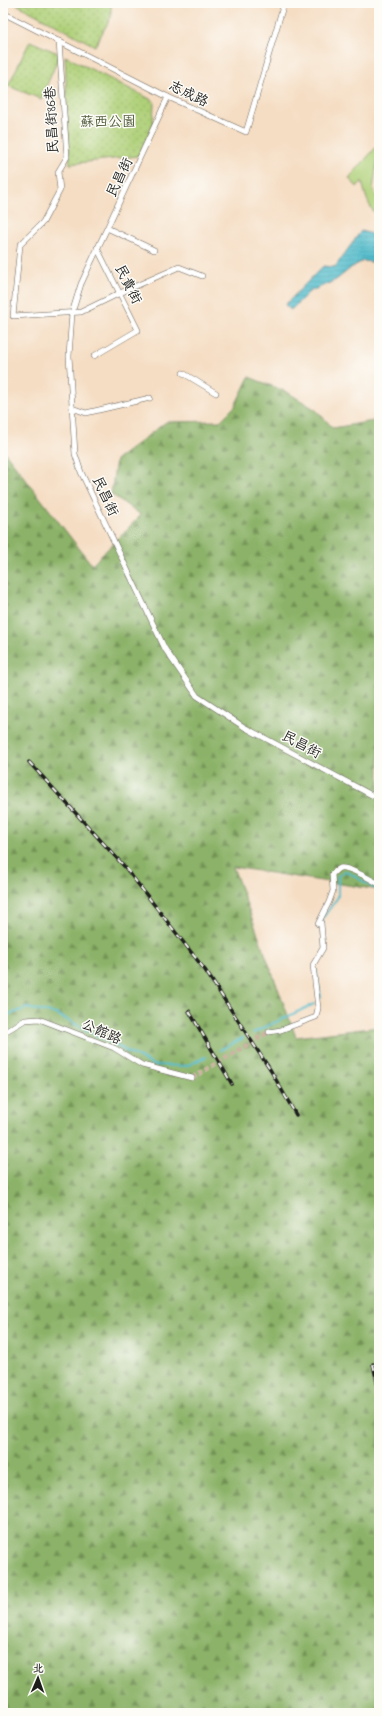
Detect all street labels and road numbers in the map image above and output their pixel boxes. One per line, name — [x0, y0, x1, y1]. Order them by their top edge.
street label: 志成路 — [165, 76, 212, 113]
street label: 民昌街86巷 — [40, 85, 65, 154]
street label: 民昌街 — [102, 154, 139, 201]
street label: 民貴街 — [109, 261, 147, 308]
street label: 民昌街 — [86, 473, 123, 520]
street label: 民昌街 — [278, 726, 325, 764]
street label: 公館路 — [78, 1014, 125, 1051]

